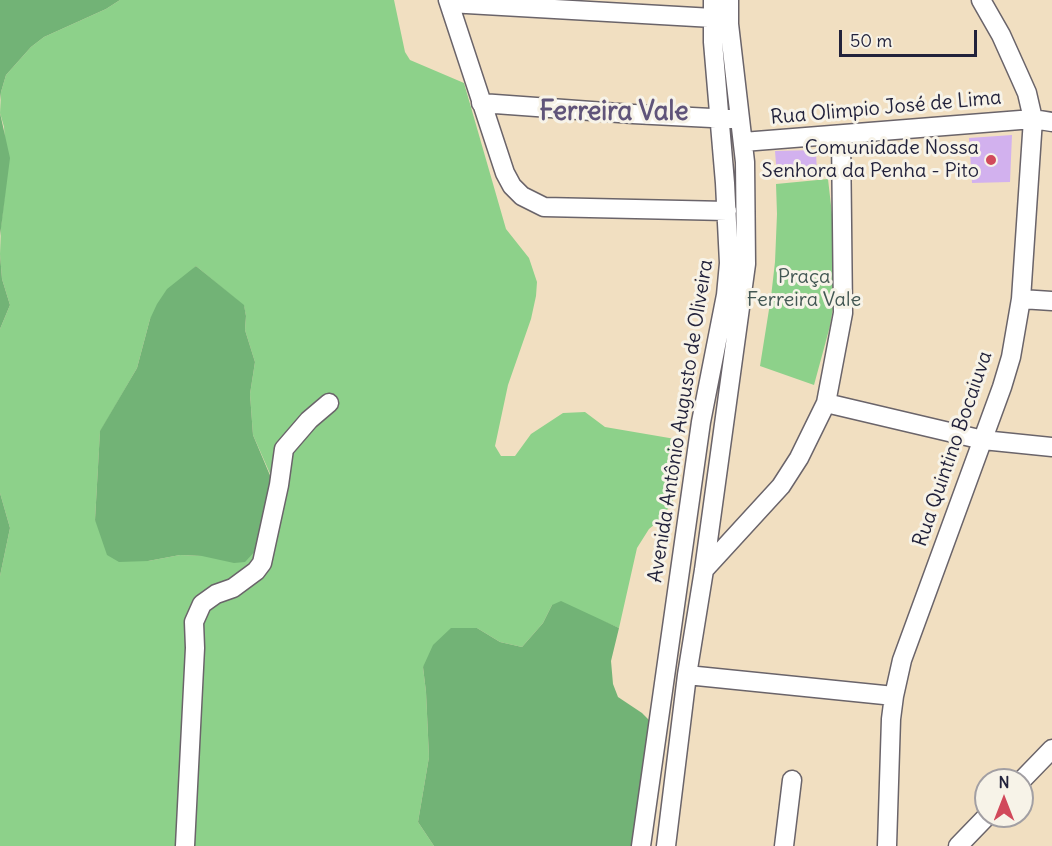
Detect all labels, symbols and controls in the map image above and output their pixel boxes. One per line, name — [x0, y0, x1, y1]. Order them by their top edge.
scale bar — [842, 18, 980, 56]
text: 50 m — [850, 29, 892, 52]
street label: Rua Olimpio José de Lima — [770, 86, 1002, 130]
district label: Ferreira Vale — [540, 97, 688, 129]
place label: Comunidade Nossa Senhora da Penha - Pito — [762, 136, 979, 183]
marker: Comunidade Nossa Senhora da Penha - Pito — [984, 153, 998, 167]
street label: Avenida Antônio Augusto de Oliveira — [644, 258, 718, 584]
park label: Praça Ferreira Vale — [747, 265, 861, 312]
street label: Rua Quintino Bocaiuva — [908, 348, 998, 550]
north arrow — [974, 768, 1034, 828]
text: N — [998, 772, 1010, 792]

